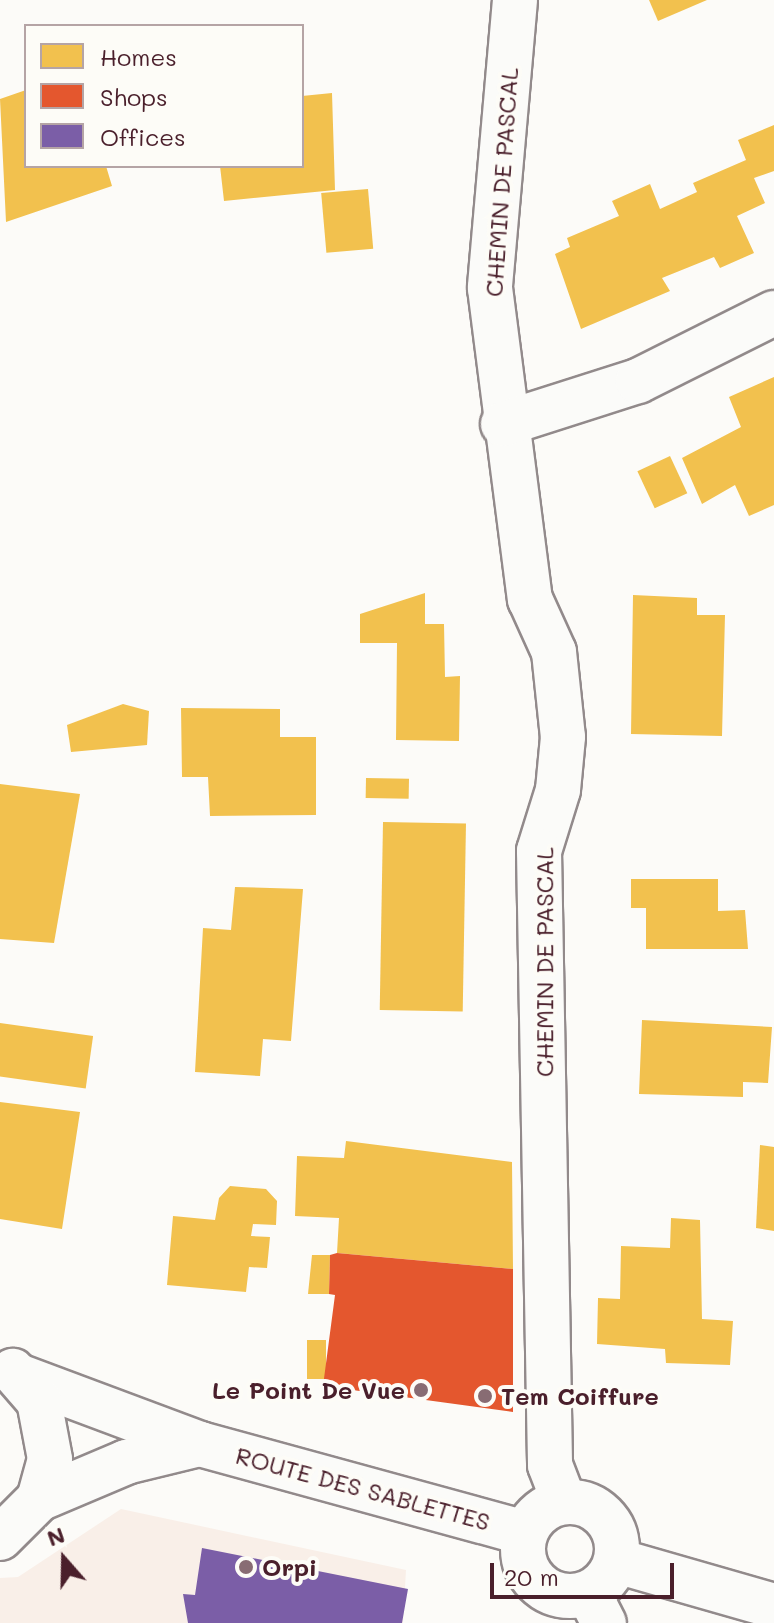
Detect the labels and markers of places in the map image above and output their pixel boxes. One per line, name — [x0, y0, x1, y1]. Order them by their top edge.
place label: Le Point De Vue — [212, 1376, 405, 1404]
marker: Le Point De Vue — [412, 1381, 430, 1399]
place label: Tem Coiffure — [501, 1382, 659, 1410]
marker: Tem Coiffure — [476, 1387, 494, 1405]
place label: Orpi — [262, 1553, 317, 1581]
marker: Orpi — [237, 1558, 255, 1576]

